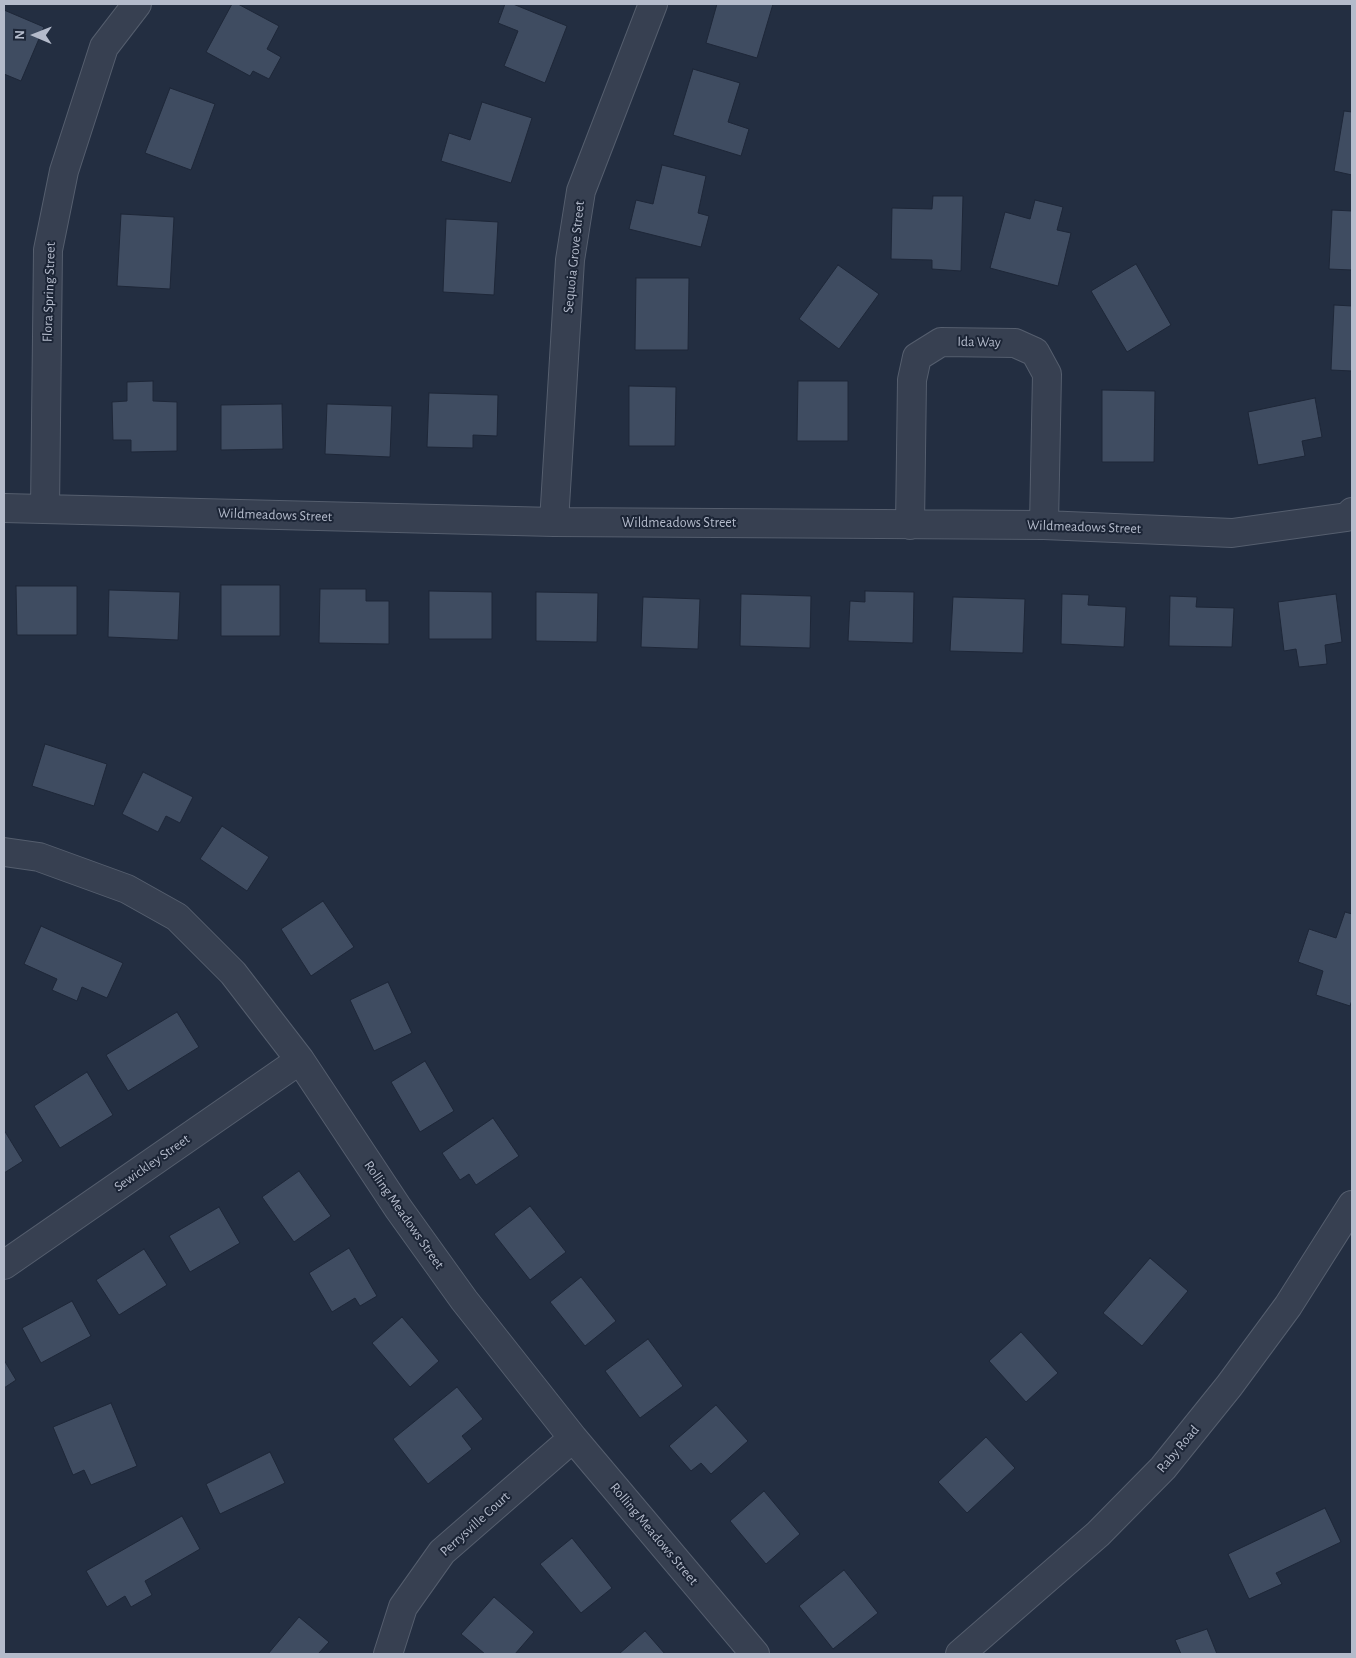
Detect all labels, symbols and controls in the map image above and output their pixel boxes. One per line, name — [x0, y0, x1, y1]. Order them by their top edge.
north arrow — [10, 10, 60, 60]
text: N — [13, 30, 27, 40]
street label: Sequoia Grove Street — [560, 200, 588, 314]
street label: Flora Spring Street — [39, 242, 59, 342]
street label: Ida Way — [957, 333, 1001, 351]
street label: Wildmeadows Street — [217, 505, 333, 525]
street label: Wildmeadows Street — [622, 515, 736, 531]
street label: Wildmeadows Street — [1026, 517, 1142, 537]
street label: Sewickley Street — [111, 1131, 193, 1195]
street label: Rolling Meadows Street — [360, 1158, 448, 1272]
street label: Raby Road — [1153, 1422, 1203, 1476]
street label: Rolling Meadows Street — [606, 1479, 702, 1589]
street label: Perrysville Court — [437, 1488, 513, 1560]

